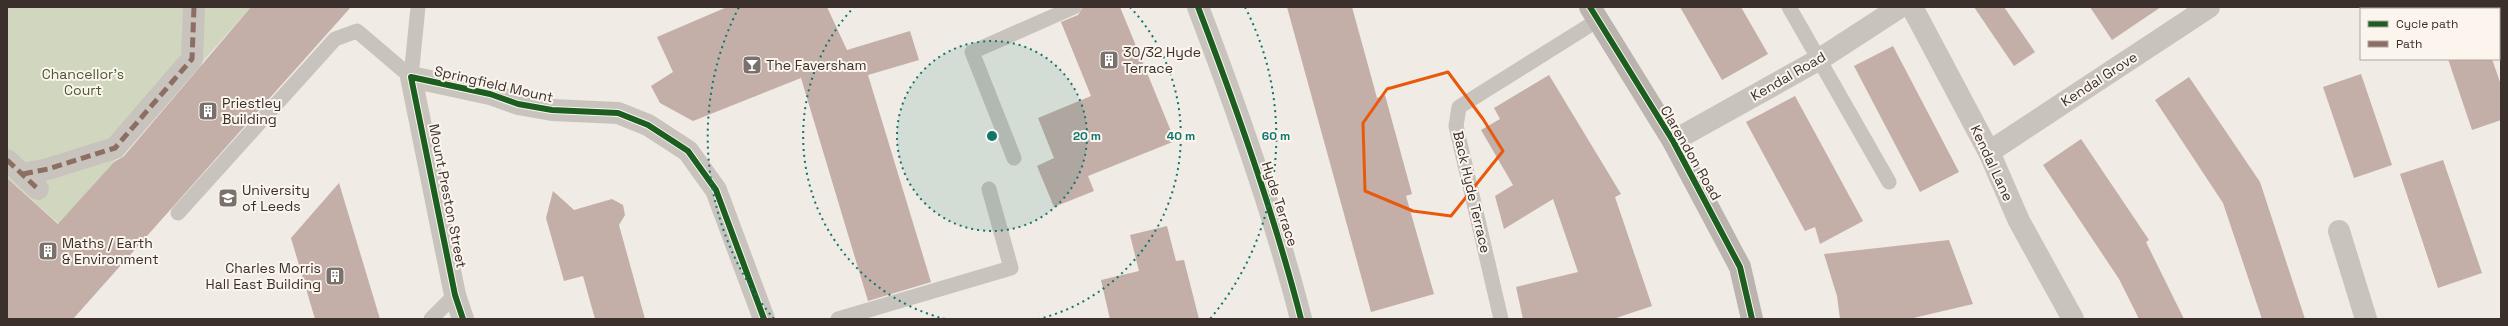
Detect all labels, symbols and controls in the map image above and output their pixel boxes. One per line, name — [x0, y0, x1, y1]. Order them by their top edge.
legend — [2360, 8, 2500, 60]
text: Cycle path — [2396, 16, 2458, 32]
text: Path — [2396, 36, 2422, 52]
place label: 30/32 Hyde Terrace — [1123, 43, 1201, 77]
street label: Kendal Road — [1747, 47, 1829, 105]
street label: Kendal Grove — [2057, 48, 2141, 110]
building icon: 30/32 Hyde Terrace — [1098, 49, 1120, 71]
bar icon: The Faversham — [741, 54, 763, 76]
place label: The Faversham — [766, 56, 867, 74]
street label: Springfield Mount — [433, 62, 555, 106]
park label: Chancellor's Court — [42, 65, 124, 99]
place label: Priestley Building — [222, 94, 281, 128]
building icon: Priestley Building — [197, 100, 219, 122]
street label: Clarendon Road — [1657, 102, 1725, 204]
street label: Mount Preston Street — [425, 122, 471, 270]
street label: Kendal Lane — [1967, 122, 2017, 204]
text: 20 m — [1073, 128, 1101, 144]
text: 40 m — [1167, 128, 1195, 144]
text: 60 m — [1262, 128, 1290, 144]
centre of rings — [985, 129, 999, 143]
street label: Back Hyde Terrace — [1449, 129, 1495, 255]
street label: Hyde Terrace — [1258, 159, 1302, 249]
place label: University of Leeds — [242, 181, 310, 215]
school or university icon: University of Leeds — [217, 187, 239, 209]
place label: Maths / Earth & Environment — [62, 234, 159, 268]
building icon: Maths / Earth & Environment — [37, 240, 59, 262]
place label: Charles Morris Hall East Building — [205, 259, 321, 293]
building icon: Charles Morris Hall East Building — [324, 265, 346, 287]

